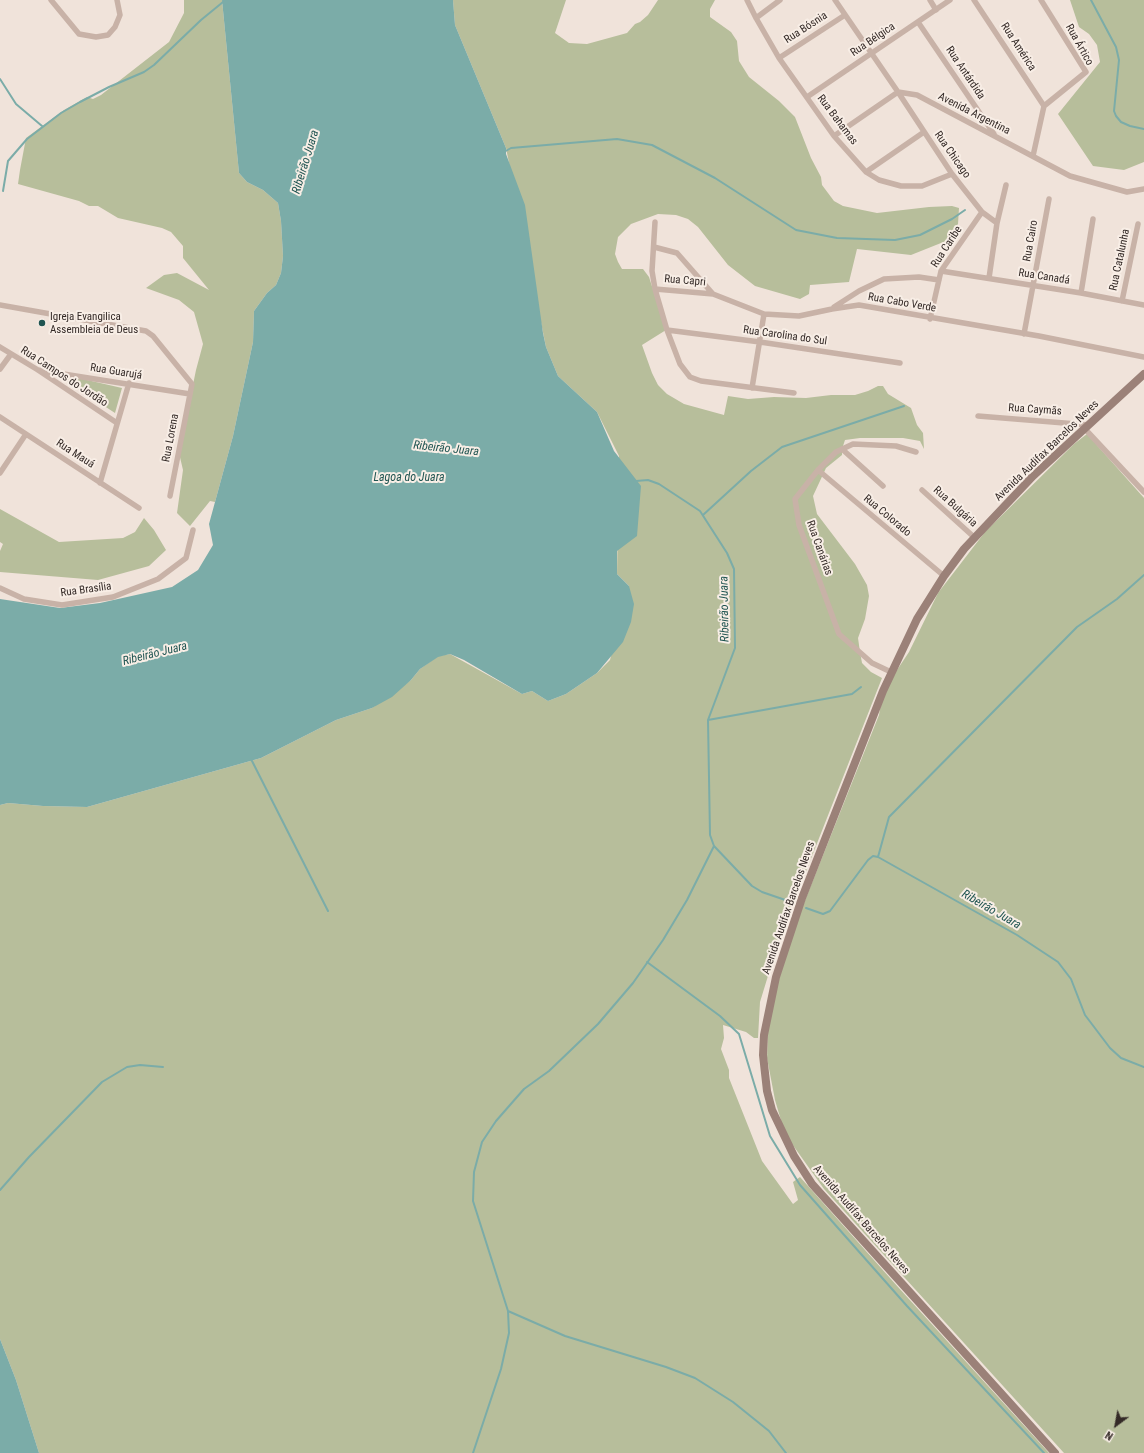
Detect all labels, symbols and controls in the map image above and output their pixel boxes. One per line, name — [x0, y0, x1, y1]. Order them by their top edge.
street label: Rua Bósnia — [782, 9, 830, 47]
street label: Rua Bélgica — [848, 20, 898, 60]
street label: Rua América — [997, 20, 1039, 74]
street label: Rua Ártico — [1062, 22, 1096, 68]
street label: Rua Antárdida — [942, 44, 988, 102]
street label: Avenida Argentina — [936, 90, 1012, 138]
street label: Rua Bahamas — [814, 92, 860, 148]
water label: Ribeirão Juara — [289, 128, 323, 196]
street label: Rua Chicago — [931, 129, 973, 181]
street label: Rua Cairo — [1021, 219, 1041, 263]
street label: Rua Caribe — [929, 224, 965, 270]
street label: Rua Catalunha — [1107, 228, 1133, 292]
street label: Rua Canadá — [1017, 266, 1071, 288]
street label: Rua Capri — [664, 273, 706, 289]
street label: Rua Cabo Verde — [867, 291, 937, 315]
place label: Igreja Evangilica Assembleia de Deus — [50, 310, 138, 336]
marker: Igreja Evangilica Assembleia de Deus — [37, 318, 47, 328]
street label: Rua Carolina do Sul — [742, 324, 828, 348]
street label: Rua Campos do Jordão — [18, 344, 110, 410]
street label: Rua Guarujá — [89, 361, 143, 383]
street label: Avenida Audifax Barcelos Neves — [992, 398, 1102, 504]
street label: Rua Caymãs — [1008, 402, 1062, 418]
street label: Rua Lorena — [160, 413, 182, 463]
street label: Rua Mauá — [53, 437, 97, 471]
water label: Ribeirão Juara — [412, 438, 480, 460]
water label: Lagoa do Juara — [373, 471, 445, 485]
street label: Rua Bulgária — [930, 484, 980, 530]
street label: Rua Colorado — [860, 492, 914, 540]
street label: Rua Canárias — [803, 519, 835, 577]
water label: Ribeirão Juara — [717, 576, 733, 642]
street label: Rua Brasília — [60, 580, 112, 600]
water label: Ribeirão Juara — [121, 639, 189, 669]
street label: Avenida Audifax Barcelos Neves — [760, 840, 818, 976]
water label: Ribeirão Juara — [959, 887, 1023, 933]
street label: Avenida Audifax Barcelos Neves — [810, 1163, 912, 1277]
north arrow — [1096, 1405, 1136, 1445]
text: N — [1103, 1428, 1116, 1443]

